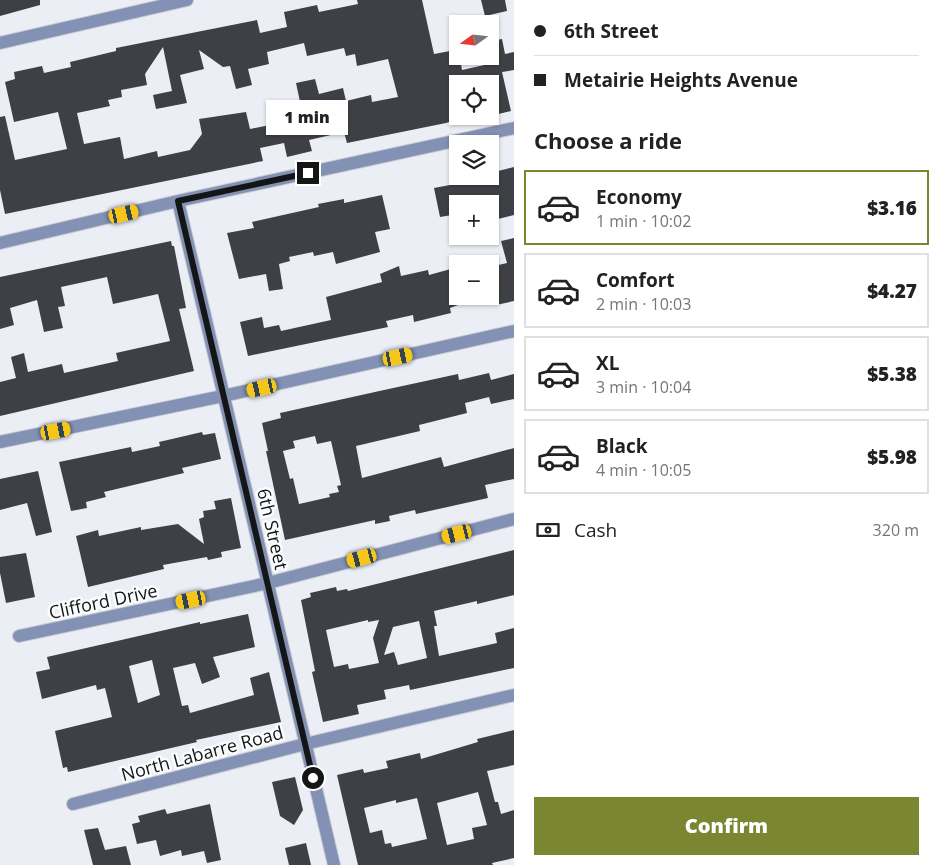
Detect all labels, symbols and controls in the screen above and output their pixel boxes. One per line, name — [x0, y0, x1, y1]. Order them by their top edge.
north arrow — [449, 15, 499, 65]
map controls — [449, 15, 499, 305]
text: 6th Street — [564, 18, 659, 44]
text: Metairie Heights Avenue — [564, 67, 798, 93]
button: locate — [449, 75, 499, 125]
callout: 1 min — [267, 100, 349, 136]
text: 1 min — [284, 106, 330, 128]
text: Choose a ride — [534, 125, 682, 155]
button: layers — [449, 135, 499, 185]
route end — [297, 162, 319, 184]
text: Economy — [596, 184, 682, 210]
icon: car — [536, 185, 581, 230]
button: + — [449, 195, 499, 245]
text: $3.16 — [867, 195, 917, 221]
car — [107, 203, 140, 225]
text: 1 min · 10:02 — [596, 210, 691, 232]
button: − — [449, 255, 499, 305]
text: Comfort — [596, 267, 675, 293]
icon: car — [536, 268, 581, 313]
text: $4.27 — [867, 278, 917, 304]
text: 2 min · 10:03 — [596, 293, 691, 315]
car — [381, 347, 414, 367]
text: XL — [596, 350, 619, 376]
icon: car — [536, 351, 581, 396]
text: $5.38 — [867, 361, 917, 387]
text: 3 min · 10:04 — [596, 376, 691, 398]
car — [245, 377, 278, 399]
car — [39, 421, 72, 441]
text: Black — [596, 433, 648, 459]
icon: car — [536, 434, 581, 479]
text: $5.98 — [867, 444, 917, 470]
text: 4 min · 10:05 — [596, 459, 691, 481]
street label: 6th Street — [252, 486, 294, 572]
icon: cash — [534, 516, 562, 544]
text: Cash — [574, 517, 617, 543]
text: 320 m — [873, 519, 919, 541]
car — [440, 523, 473, 545]
car — [345, 547, 378, 569]
street label: Clifford Drive — [46, 578, 160, 624]
car — [174, 590, 207, 610]
street label: North Labarre Road — [118, 720, 286, 786]
route start — [302, 767, 324, 789]
button: Confirm — [534, 797, 919, 855]

